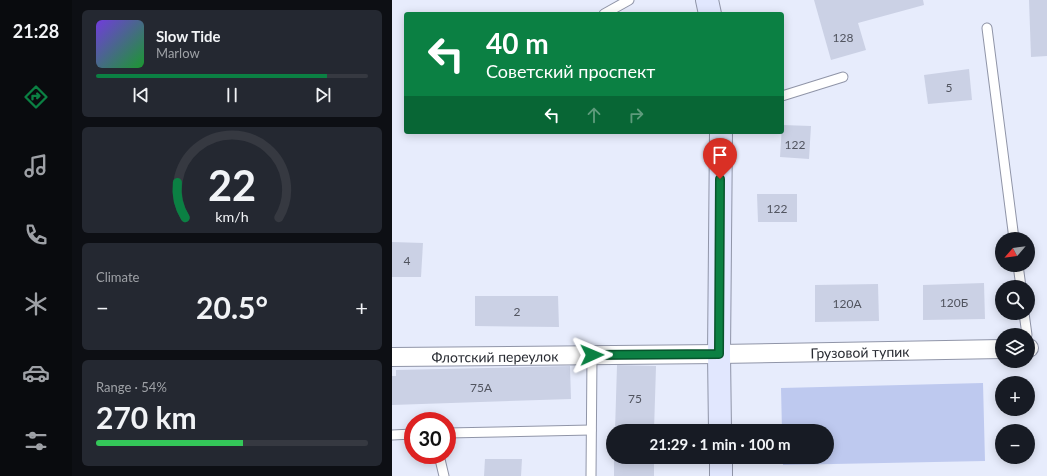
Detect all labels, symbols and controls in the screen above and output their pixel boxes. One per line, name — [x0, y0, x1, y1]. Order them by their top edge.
text: 21:28 — [13, 20, 59, 42]
text: 40 m — [486, 26, 549, 60]
text: Slow Tide — [156, 27, 221, 45]
icon: left — [420, 28, 472, 80]
house number: 128 — [833, 30, 853, 45]
text: Marlow — [156, 45, 200, 61]
text: Советский проспект — [486, 60, 655, 82]
house number: 5 — [946, 80, 953, 95]
icon: directions — [22, 83, 50, 111]
icon: previous — [130, 84, 152, 106]
icon: pause — [221, 84, 243, 106]
icon: next — [312, 84, 334, 106]
icon: left — [541, 104, 563, 126]
icon: ahead — [583, 104, 605, 126]
icon: right — [625, 104, 647, 126]
house number: 122 — [785, 137, 805, 152]
pin — [703, 138, 737, 179]
icon: arrive — [709, 144, 731, 166]
icon: music — [22, 152, 50, 180]
text: 22 — [208, 160, 256, 210]
house number: 122 — [767, 201, 787, 216]
text: km/h — [215, 207, 249, 224]
icon: phone — [22, 221, 50, 249]
north arrow — [995, 232, 1035, 272]
map controls — [995, 232, 1035, 464]
house number: 4 — [404, 253, 411, 268]
text: Climate — [96, 269, 139, 285]
button: search — [995, 280, 1035, 320]
text: 20.5° — [196, 289, 268, 325]
icon: climate — [22, 290, 50, 318]
text: − — [96, 294, 109, 321]
text: + — [355, 294, 368, 321]
house number: 120Б — [940, 295, 968, 310]
house number: 120А — [833, 296, 862, 311]
house number: 2 — [514, 304, 521, 319]
button: layers — [995, 328, 1035, 368]
position arrow — [571, 334, 613, 376]
street label: Грузовой тупик — [810, 342, 910, 361]
street label: Флотский переулок — [431, 347, 559, 365]
icon: car — [22, 359, 50, 387]
button: + — [995, 376, 1035, 416]
text: Range · 54% — [96, 379, 167, 395]
house number: 75А — [470, 380, 493, 395]
house number: 75 — [628, 391, 642, 406]
text: 270 km — [96, 399, 197, 435]
speed limit sign: 30 — [404, 412, 456, 464]
button: − — [995, 424, 1035, 464]
icon: filters — [22, 427, 50, 455]
text: 21:29 · 1 min · 100 m — [650, 435, 790, 453]

